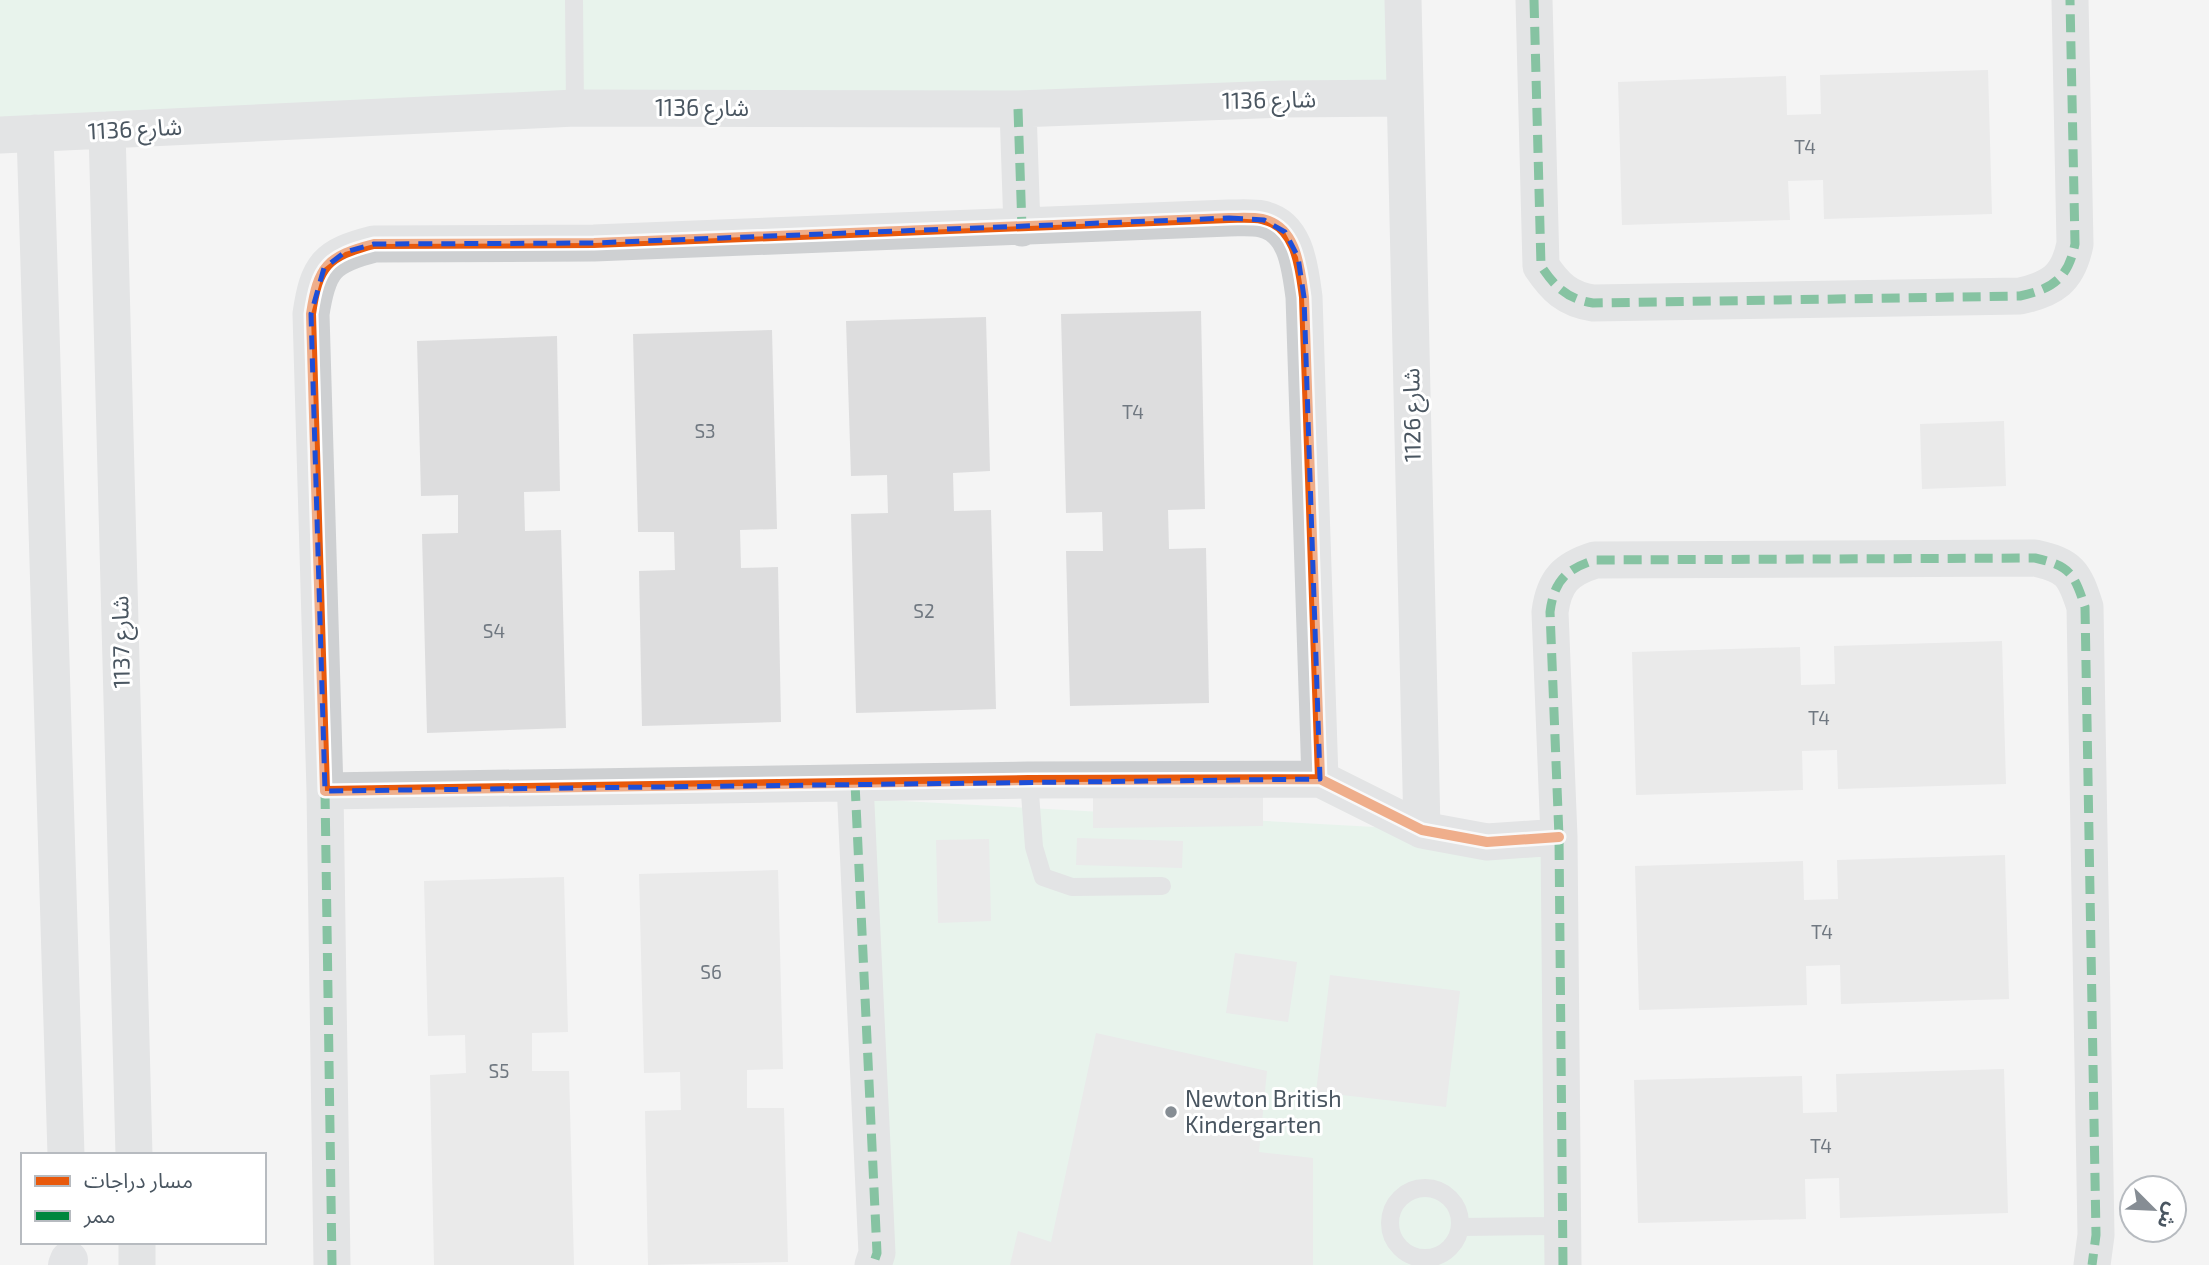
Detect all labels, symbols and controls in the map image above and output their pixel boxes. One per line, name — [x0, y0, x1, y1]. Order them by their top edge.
street label: شارع 1136 — [1222, 84, 1316, 118]
street label: شارع 1136 — [655, 93, 749, 125]
street label: شارع 1136 — [87, 112, 183, 148]
house number: T4 — [1794, 135, 1816, 158]
street label: شارع 1126 — [1396, 368, 1430, 462]
house number: T4 — [1122, 400, 1144, 423]
house number: S3 — [694, 419, 716, 442]
street label: شارع 1137 — [105, 595, 139, 689]
house number: S2 — [913, 599, 935, 622]
house number: S4 — [483, 619, 505, 642]
house number: T4 — [1808, 706, 1830, 729]
house number: T4 — [1811, 920, 1833, 943]
house number: S6 — [700, 960, 722, 983]
house number: S5 — [489, 1059, 509, 1082]
place label: Newton British Kindergarten — [1185, 1084, 1342, 1138]
marker: Newton British Kindergarten — [1163, 1104, 1179, 1120]
house number: T4 — [1810, 1134, 1832, 1157]
legend — [21, 1153, 266, 1244]
text: مسار دراجات — [84, 1167, 193, 1193]
north arrow — [2118, 1174, 2188, 1244]
text: ش — [2153, 1200, 2185, 1233]
text: ممر — [83, 1202, 115, 1228]

